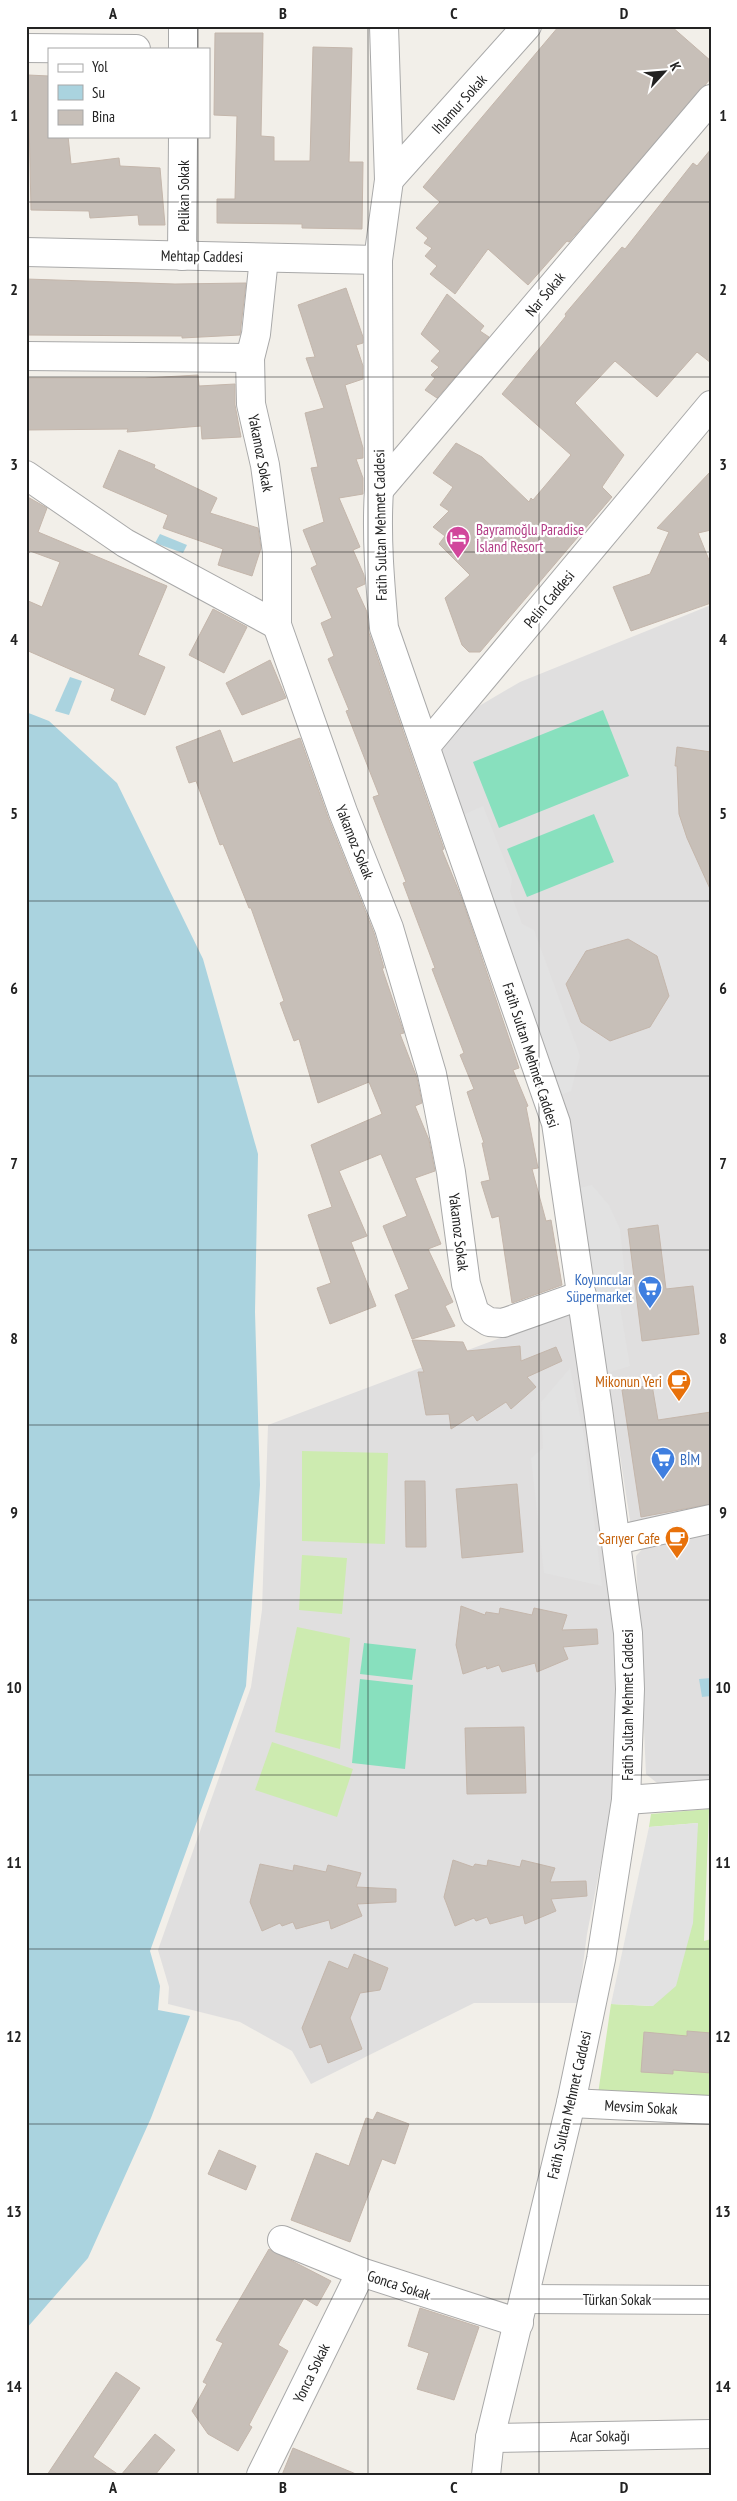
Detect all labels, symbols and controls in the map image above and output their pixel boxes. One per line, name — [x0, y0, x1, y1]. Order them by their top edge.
text: A — [108, 3, 118, 23]
text: B — [279, 3, 287, 23]
text: C — [450, 3, 458, 23]
text: D — [620, 3, 629, 23]
legend — [48, 48, 210, 138]
north arrow — [640, 48, 690, 98]
text: Yol — [92, 57, 108, 76]
text: K — [666, 59, 686, 74]
street label: Ihlamur Sokak — [427, 70, 491, 138]
text: Su — [92, 83, 105, 102]
text: 1 — [10, 105, 18, 125]
text: 1 — [719, 105, 727, 125]
text: Bina — [92, 107, 115, 126]
street label: Pelikan Sokak — [174, 160, 193, 232]
street label: Mehtap Caddesi — [161, 246, 243, 266]
street label: Nar Sokak — [521, 268, 569, 320]
text: 2 — [10, 279, 18, 299]
text: 2 — [719, 279, 727, 299]
street label: Yakamoz Sokak — [244, 413, 278, 494]
street label: Fatih Sultan Mehmet Caddesi — [369, 449, 391, 601]
text: 3 — [10, 454, 18, 474]
text: 3 — [719, 454, 727, 474]
place label: Bayramoğlu Paradise İsland Resort — [476, 520, 584, 556]
hotel icon: Bayramoğlu Paradise İsland Resort — [445, 525, 471, 559]
street label: Pelin Caddesi — [519, 566, 579, 632]
text: 4 — [10, 629, 18, 649]
text: 4 — [719, 629, 727, 649]
street label: Yakamoz Sokak — [331, 802, 379, 882]
text: 5 — [10, 803, 18, 823]
text: 5 — [719, 803, 727, 823]
text: 6 — [10, 978, 18, 998]
text: 6 — [719, 978, 727, 998]
street label: Fatih Sultan Mehmet Caddesi — [499, 980, 563, 1130]
text: 7 — [10, 1153, 18, 1173]
text: 7 — [719, 1153, 727, 1173]
street label: Yakamoz Sokak — [445, 1192, 473, 1272]
place label: Koyuncular Süpermarket — [566, 1270, 633, 1306]
supermarket icon: Koyuncular Süpermarket — [637, 1275, 663, 1309]
text: 8 — [10, 1328, 18, 1348]
text: 8 — [719, 1328, 727, 1348]
cafe icon: Mikonun Yeri — [666, 1368, 692, 1402]
place label: Mikonun Yeri — [595, 1372, 662, 1391]
supermarket icon: BİM — [650, 1446, 676, 1480]
place label: BİM — [680, 1450, 700, 1469]
text: 9 — [10, 1502, 18, 1522]
text: 9 — [719, 1502, 727, 1522]
cafe icon: Sarıyer Cafe — [664, 1525, 690, 1559]
place label: Sarıyer Cafe — [598, 1529, 660, 1548]
street label: Fatih Sultan Mehmet Caddesi — [618, 1629, 637, 1781]
text: 10 — [6, 1677, 22, 1697]
text: 10 — [715, 1677, 731, 1697]
text: 11 — [6, 1852, 22, 1872]
text: 11 — [715, 1852, 731, 1872]
text: 12 — [6, 2026, 22, 2046]
text: 12 — [715, 2026, 731, 2046]
street label: Fatih Sultan Mehmet Caddesi — [543, 2029, 595, 2181]
street label: Mevsim Sokak — [604, 2096, 678, 2118]
text: 13 — [6, 2201, 22, 2221]
text: 13 — [715, 2201, 731, 2221]
street label: Gonca Sokak — [365, 2266, 433, 2304]
street label: Türkan Sokak — [583, 2290, 651, 2309]
street label: Yonca Sokak — [288, 2340, 334, 2406]
text: 14 — [6, 2376, 22, 2396]
text: 14 — [715, 2376, 731, 2396]
street label: Acar Sokağı — [570, 2426, 630, 2446]
text: A — [108, 2477, 118, 2497]
text: B — [279, 2477, 287, 2497]
text: C — [450, 2477, 458, 2497]
text: D — [620, 2477, 629, 2497]

